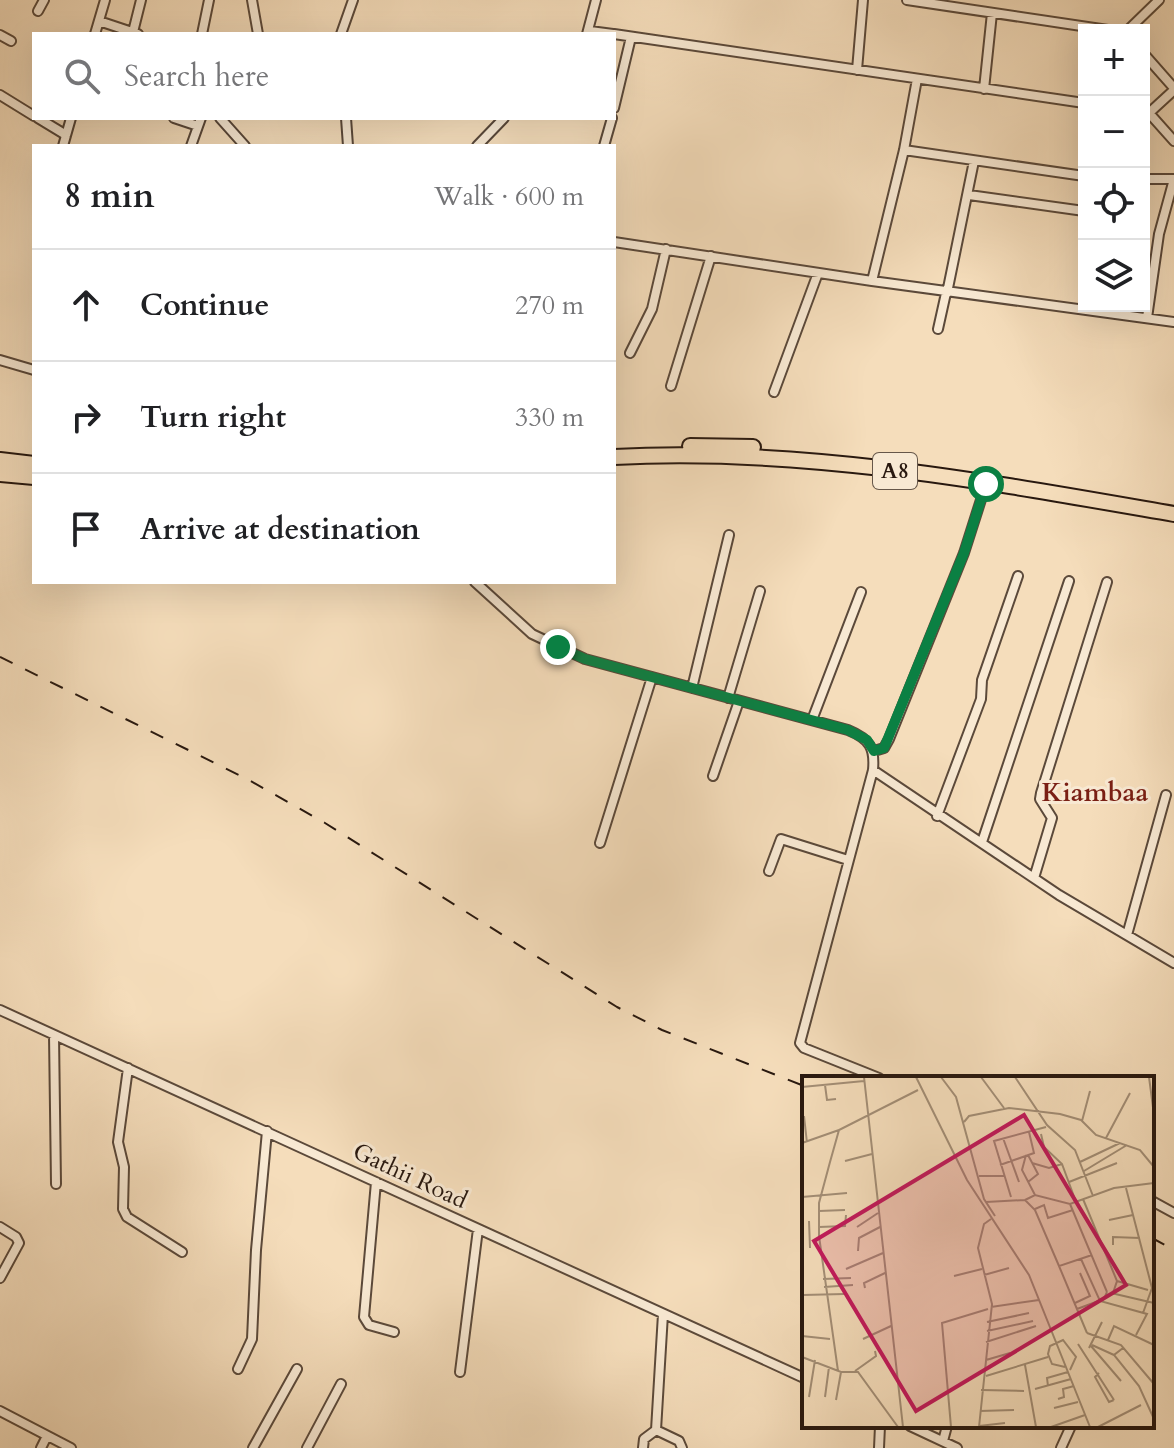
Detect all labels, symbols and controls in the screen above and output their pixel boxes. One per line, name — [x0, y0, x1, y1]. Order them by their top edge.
map controls — [1078, 24, 1150, 312]
button: + — [1078, 24, 1150, 96]
search box — [32, 32, 616, 120]
icon: search — [60, 54, 104, 98]
text: Search here — [124, 56, 269, 97]
button: − — [1078, 96, 1150, 168]
button: locate — [1078, 168, 1150, 240]
text: 8 min — [64, 173, 155, 219]
text: Walk · 600 m — [434, 179, 584, 214]
button: layers — [1078, 240, 1150, 312]
icon: ahead — [64, 283, 108, 327]
text: Continue — [140, 285, 269, 326]
text: 270 m — [515, 288, 584, 323]
icon: right — [64, 395, 108, 439]
text: Turn right — [140, 397, 286, 438]
text: 330 m — [515, 400, 584, 435]
road number: A8 — [873, 453, 917, 489]
route start — [968, 466, 1004, 502]
icon: arrive — [64, 507, 108, 551]
text: Arrive at destination — [140, 509, 420, 550]
route end — [540, 629, 576, 665]
district label: Kiambaa — [1042, 775, 1149, 810]
inset map — [802, 1076, 1154, 1428]
street label: Gathii Road — [347, 1135, 473, 1217]

